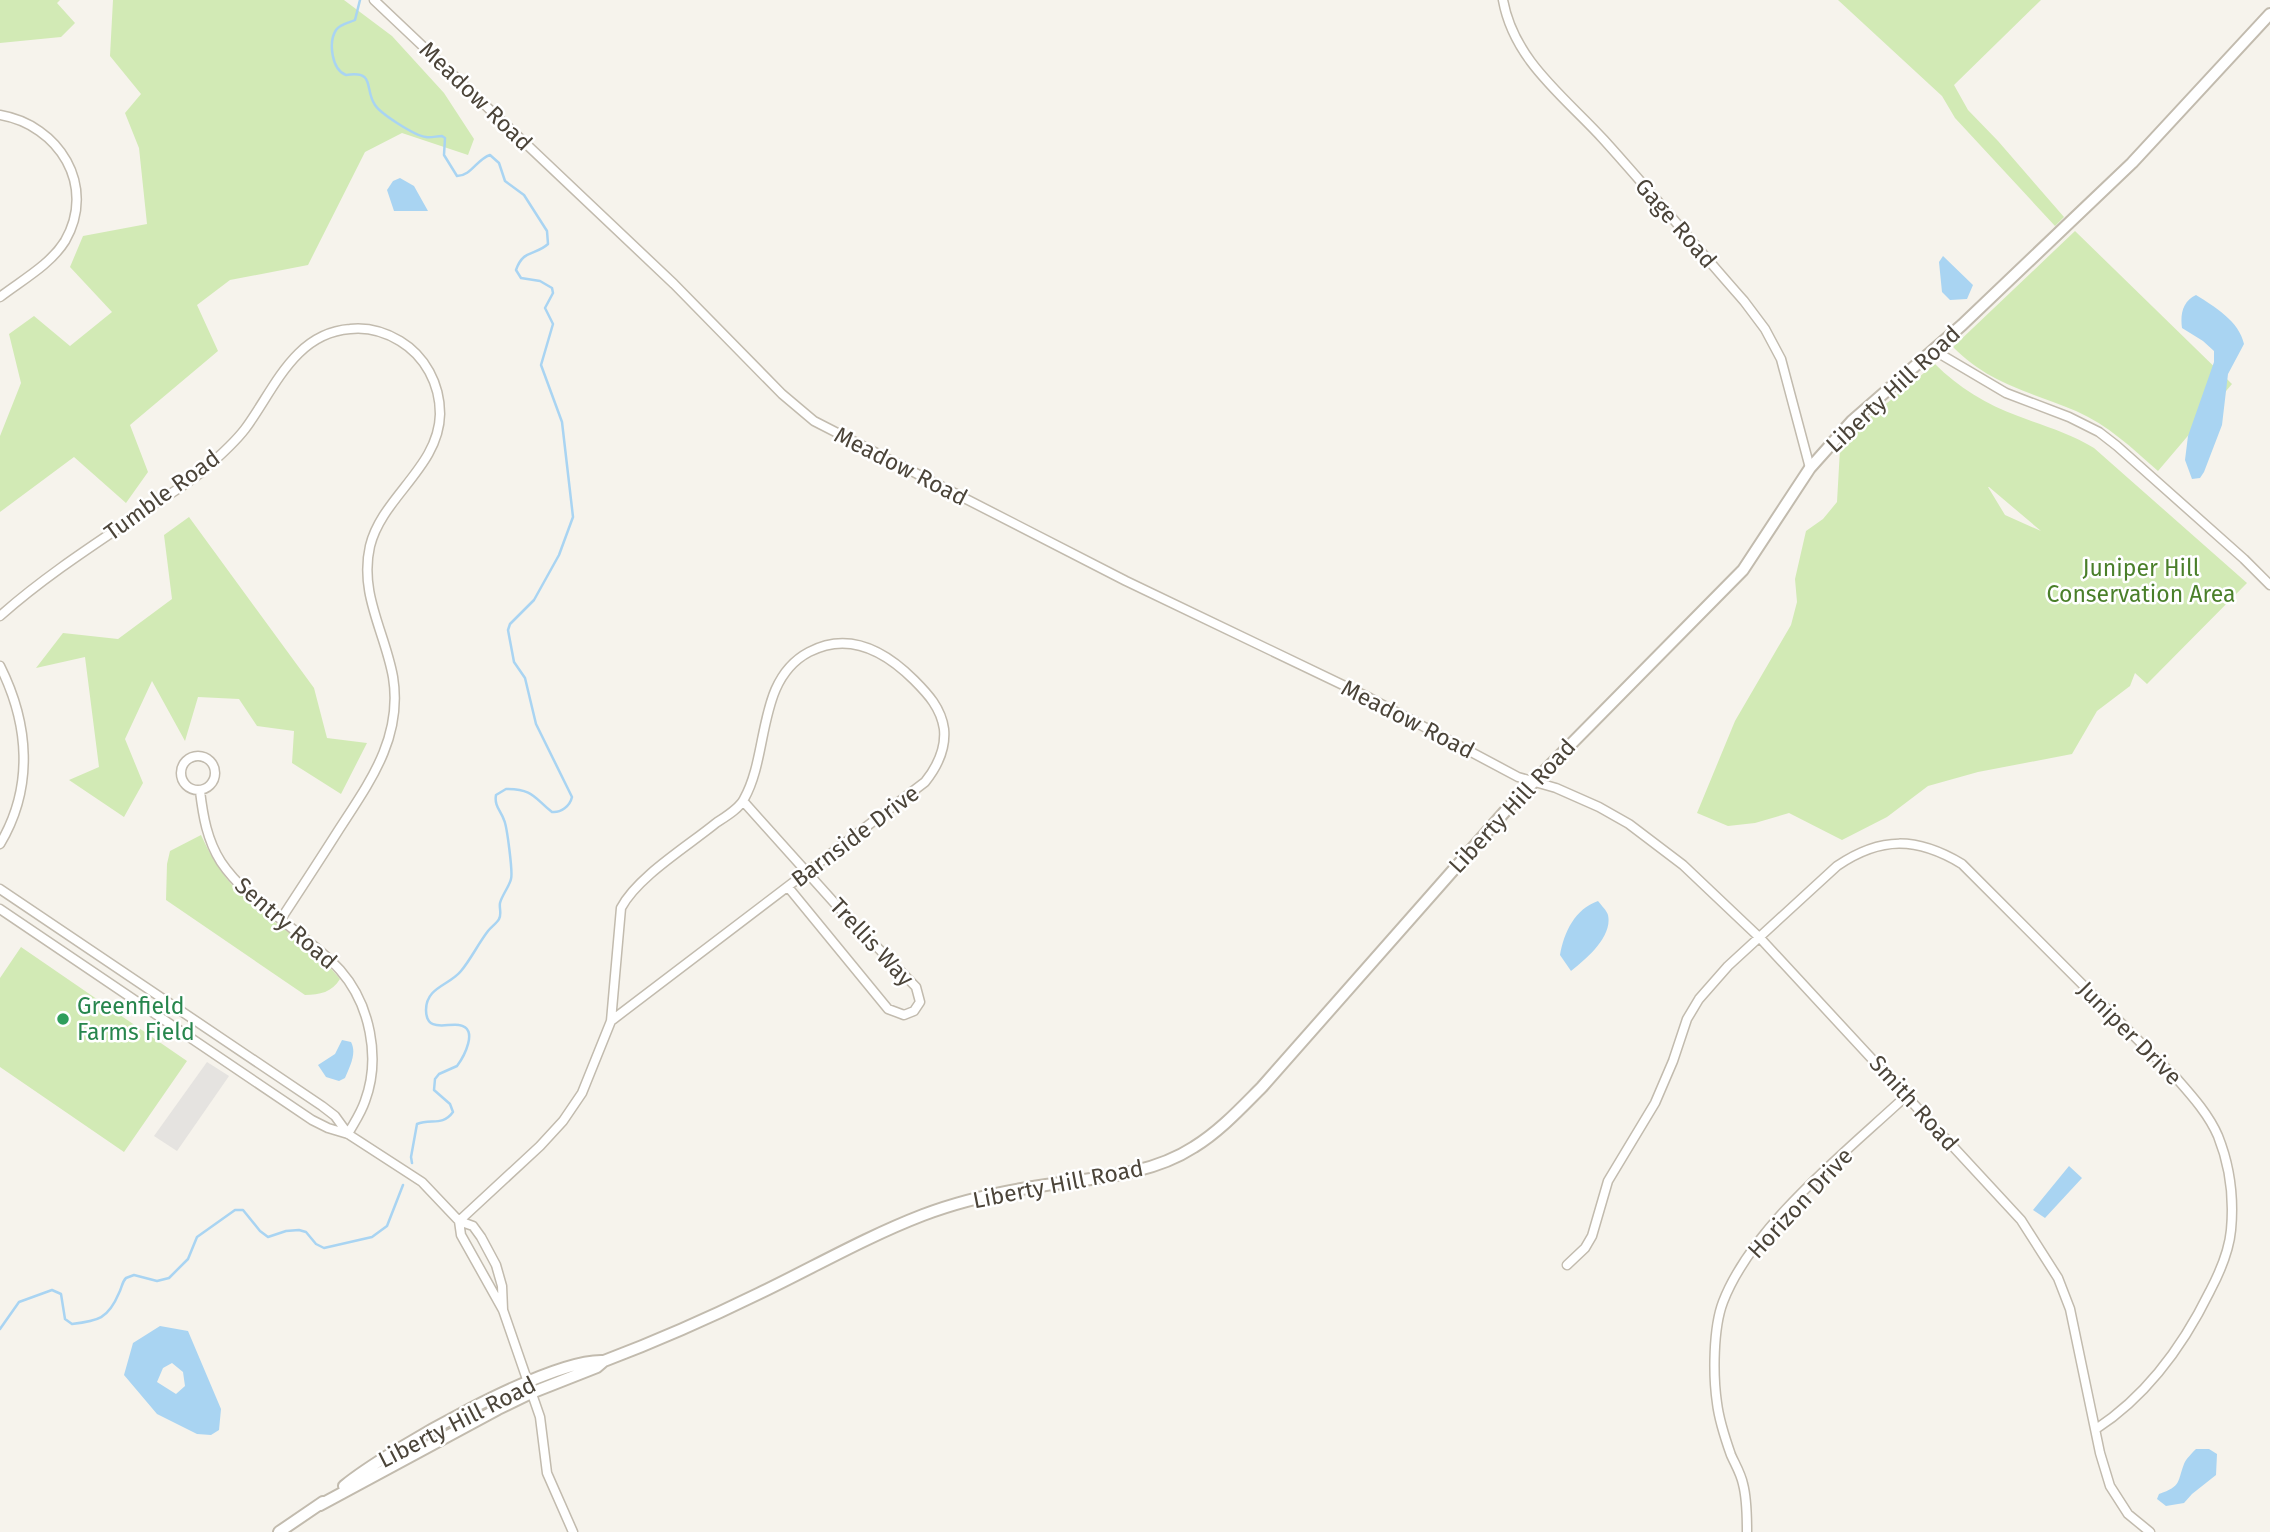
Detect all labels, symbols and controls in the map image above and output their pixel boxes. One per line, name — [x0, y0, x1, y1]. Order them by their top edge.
street label: Meadow Road — [414, 35, 538, 157]
street label: Gage Road — [1629, 172, 1723, 274]
street label: Liberty Hill Road — [1820, 320, 1966, 458]
street label: Meadow Road — [830, 420, 972, 512]
street label: Tumble Road — [99, 444, 225, 546]
park label: Juniper Hill Conservation Area — [2047, 554, 2235, 608]
street label: Meadow Road — [1337, 673, 1479, 765]
street label: Liberty Hill Road — [1443, 733, 1581, 879]
street label: Barnside Drive — [786, 779, 924, 893]
street label: Sentry Road — [229, 871, 343, 975]
street label: Trellis Way — [824, 892, 920, 992]
street label: Juniper Drive — [2072, 975, 2188, 1091]
place label: Greenfield Farms Field — [77, 992, 195, 1046]
marker: Greenfield Farms Field — [55, 1011, 71, 1027]
street label: Smith Road — [1864, 1049, 1964, 1157]
street label: Horizon Drive — [1742, 1142, 1858, 1264]
street label: Liberty Hill Road — [970, 1154, 1146, 1214]
street label: Liberty Hill Road — [373, 1370, 541, 1474]

